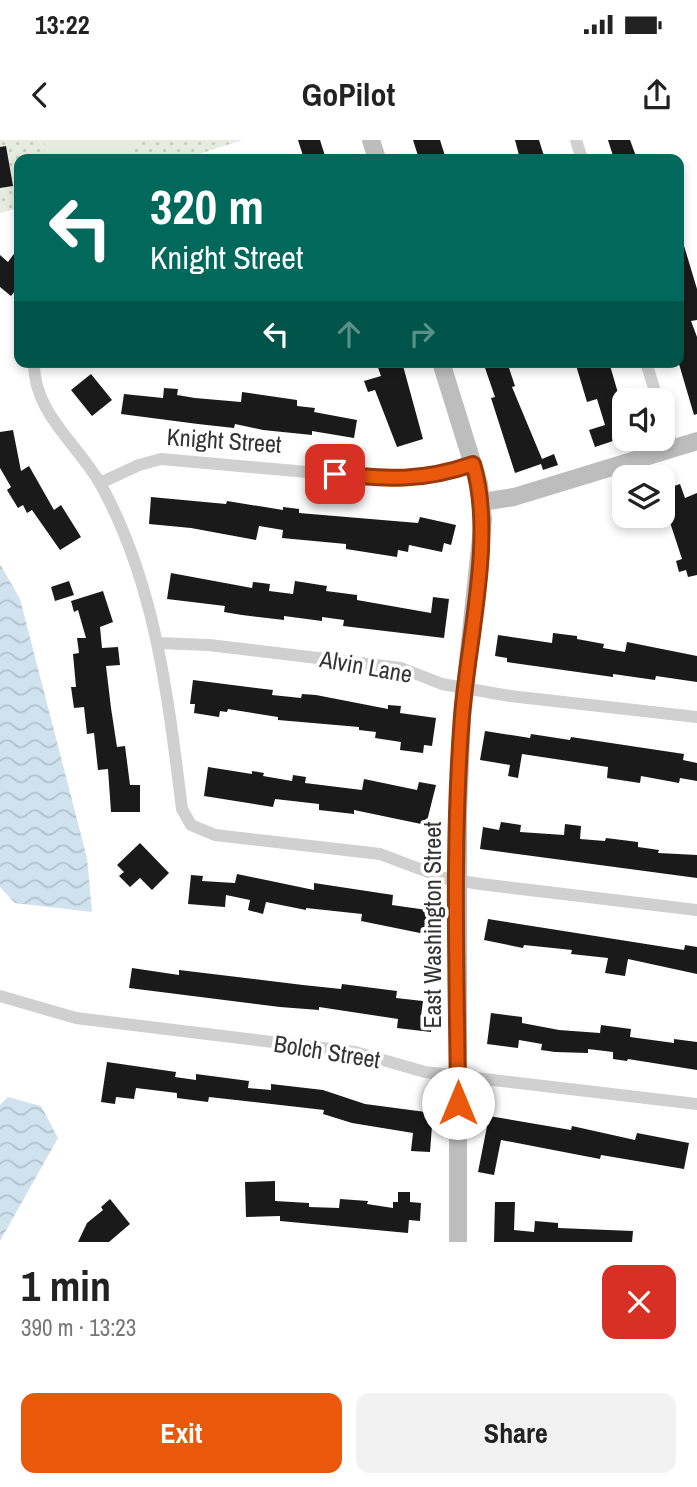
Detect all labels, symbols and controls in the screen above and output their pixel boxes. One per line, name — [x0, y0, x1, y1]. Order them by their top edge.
text: 13:22 — [35, 7, 90, 42]
text: GoPilot — [302, 73, 395, 116]
icon: back — [21, 76, 59, 114]
icon: share — [638, 76, 676, 114]
text: 320 m — [150, 173, 264, 239]
icon: left — [35, 182, 126, 273]
text: Knight Street — [150, 236, 303, 279]
icon: left — [257, 315, 295, 353]
icon: ahead — [330, 315, 368, 353]
icon: right — [403, 315, 441, 353]
map controls — [612, 388, 675, 528]
button: sound — [612, 388, 675, 451]
street label: Knight Street — [166, 420, 283, 460]
pin — [305, 444, 365, 504]
icon: arrive — [316, 455, 354, 493]
button: layers — [612, 465, 675, 528]
street label: Alvin Lane — [317, 642, 415, 690]
street label: East Washington Street — [416, 821, 448, 1029]
street label: Bolch Street — [272, 1027, 383, 1075]
position arrow — [421, 1066, 495, 1140]
text: 1 min — [21, 1258, 111, 1314]
button: close — [602, 1265, 676, 1339]
text: 390 m · 13:23 — [21, 1312, 136, 1343]
button: Exit — [21, 1393, 342, 1473]
button: Share — [356, 1393, 676, 1473]

